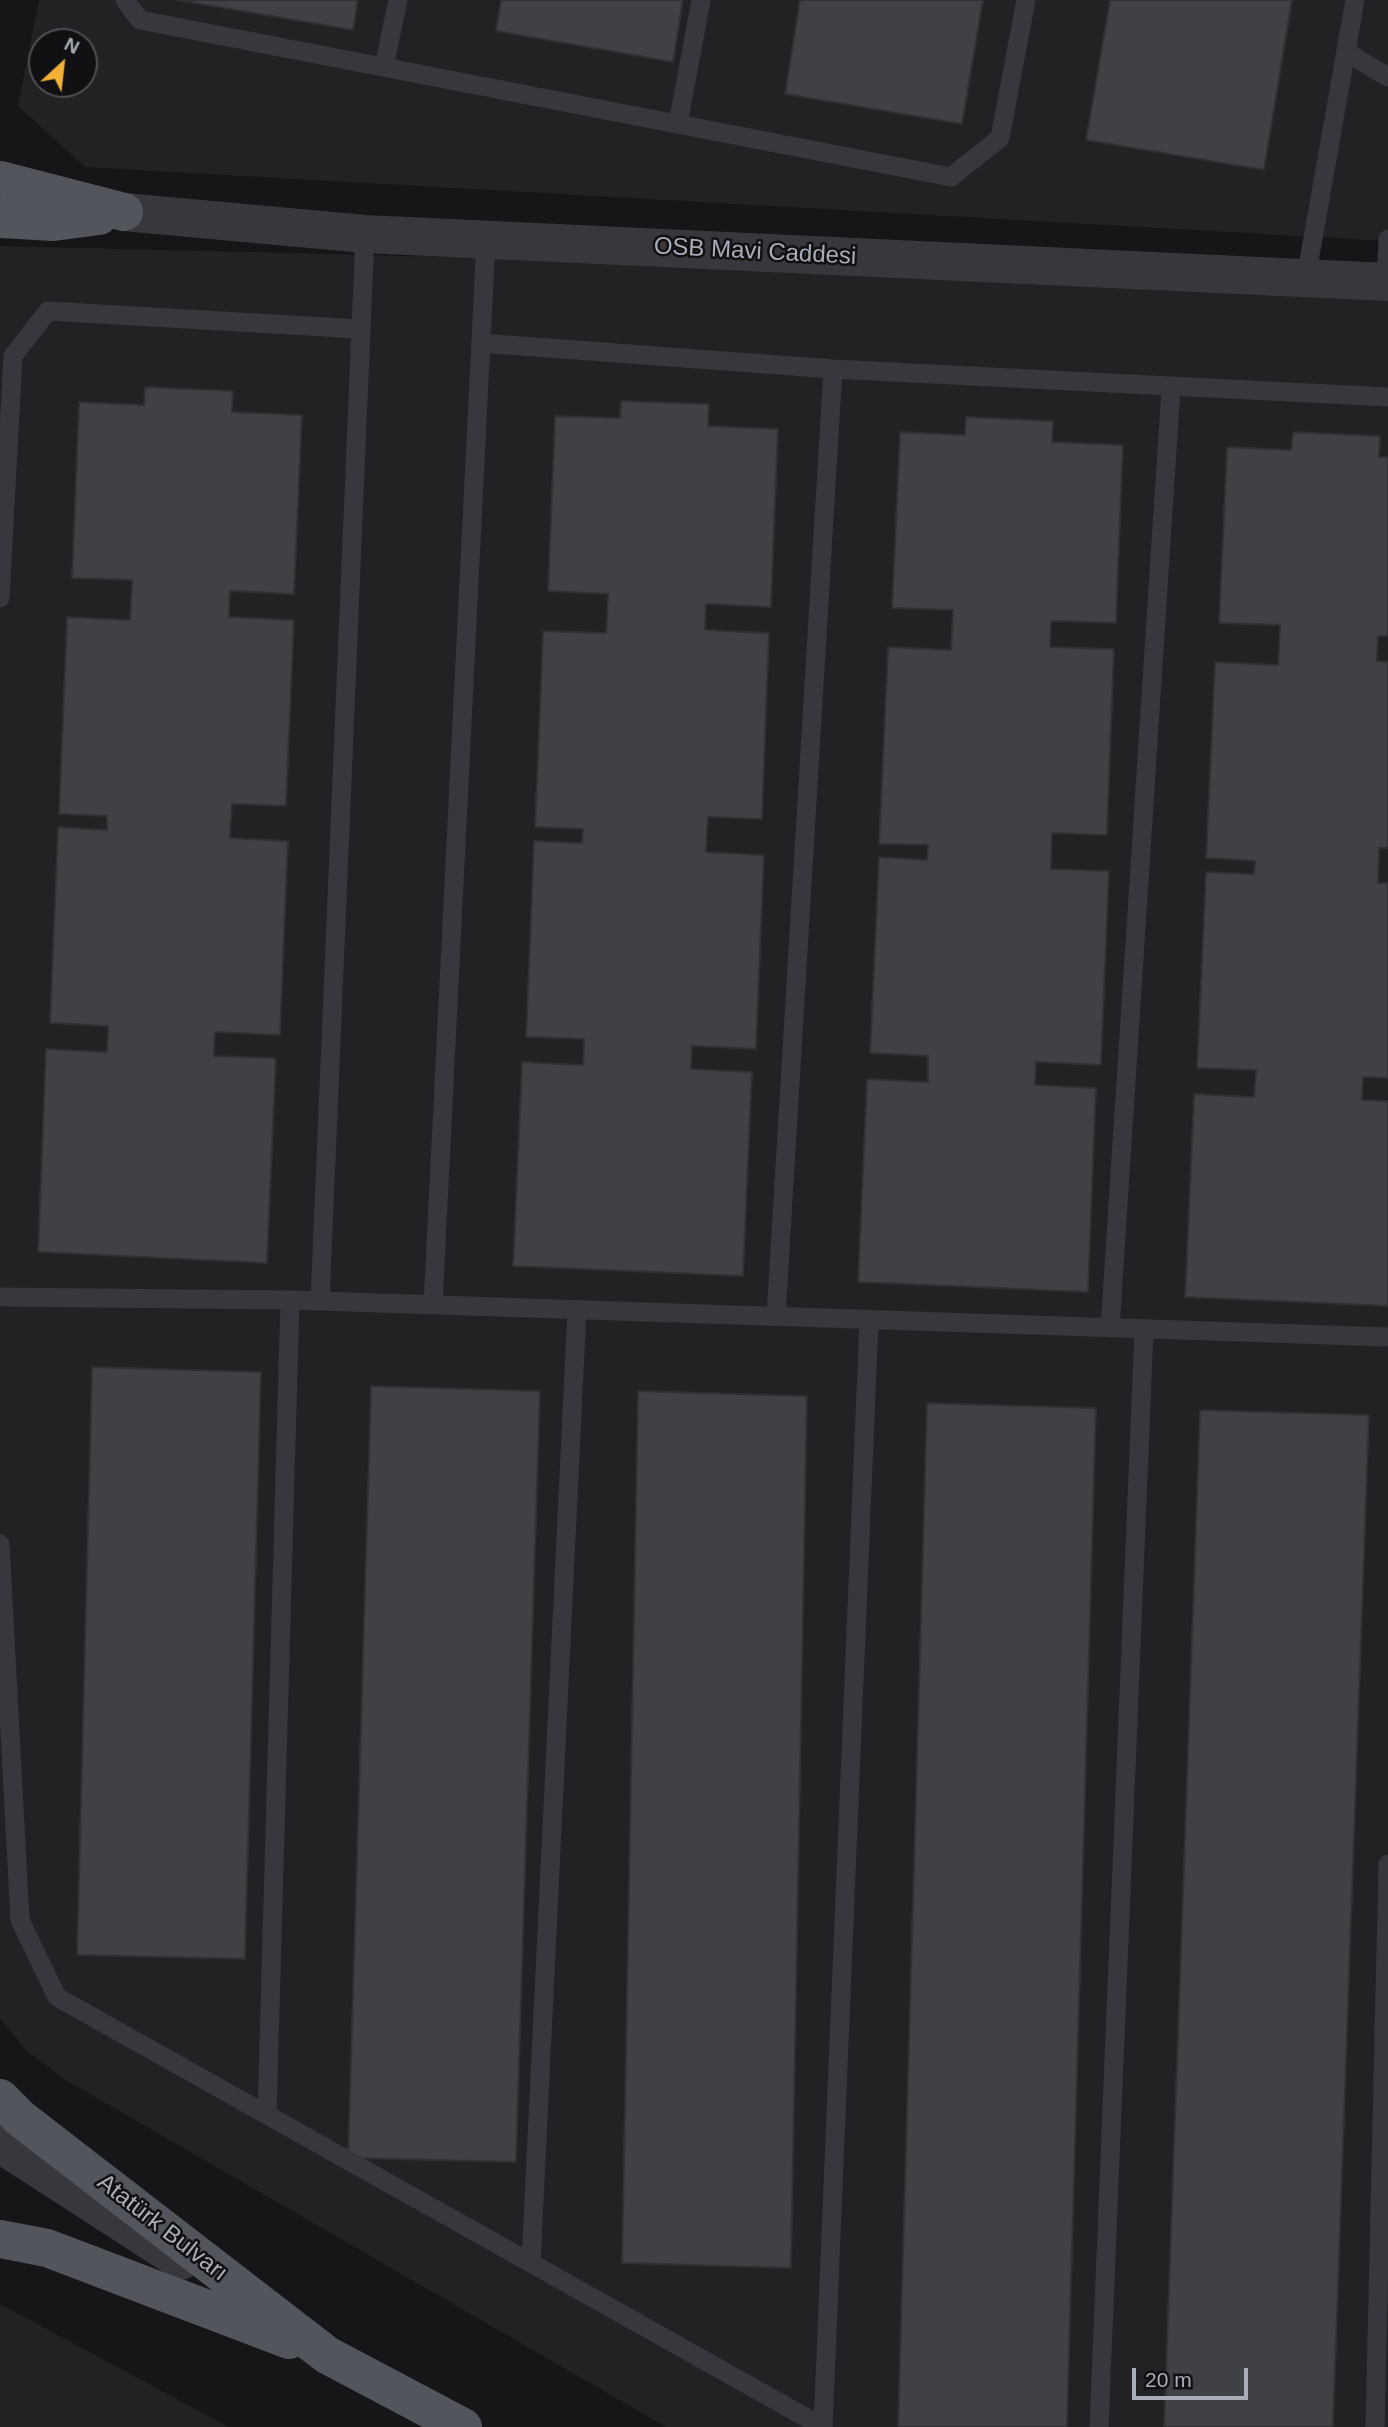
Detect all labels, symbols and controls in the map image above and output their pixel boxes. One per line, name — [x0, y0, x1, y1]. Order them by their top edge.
north arrow — [28, 28, 98, 98]
text: N — [61, 33, 83, 58]
street label: OSB Mavi Caddesi — [653, 232, 857, 272]
street label: Atatürk Bulvarı — [91, 2168, 233, 2288]
scale bar — [1136, 2354, 1252, 2398]
text: 20 m — [1145, 2368, 1192, 2391]

